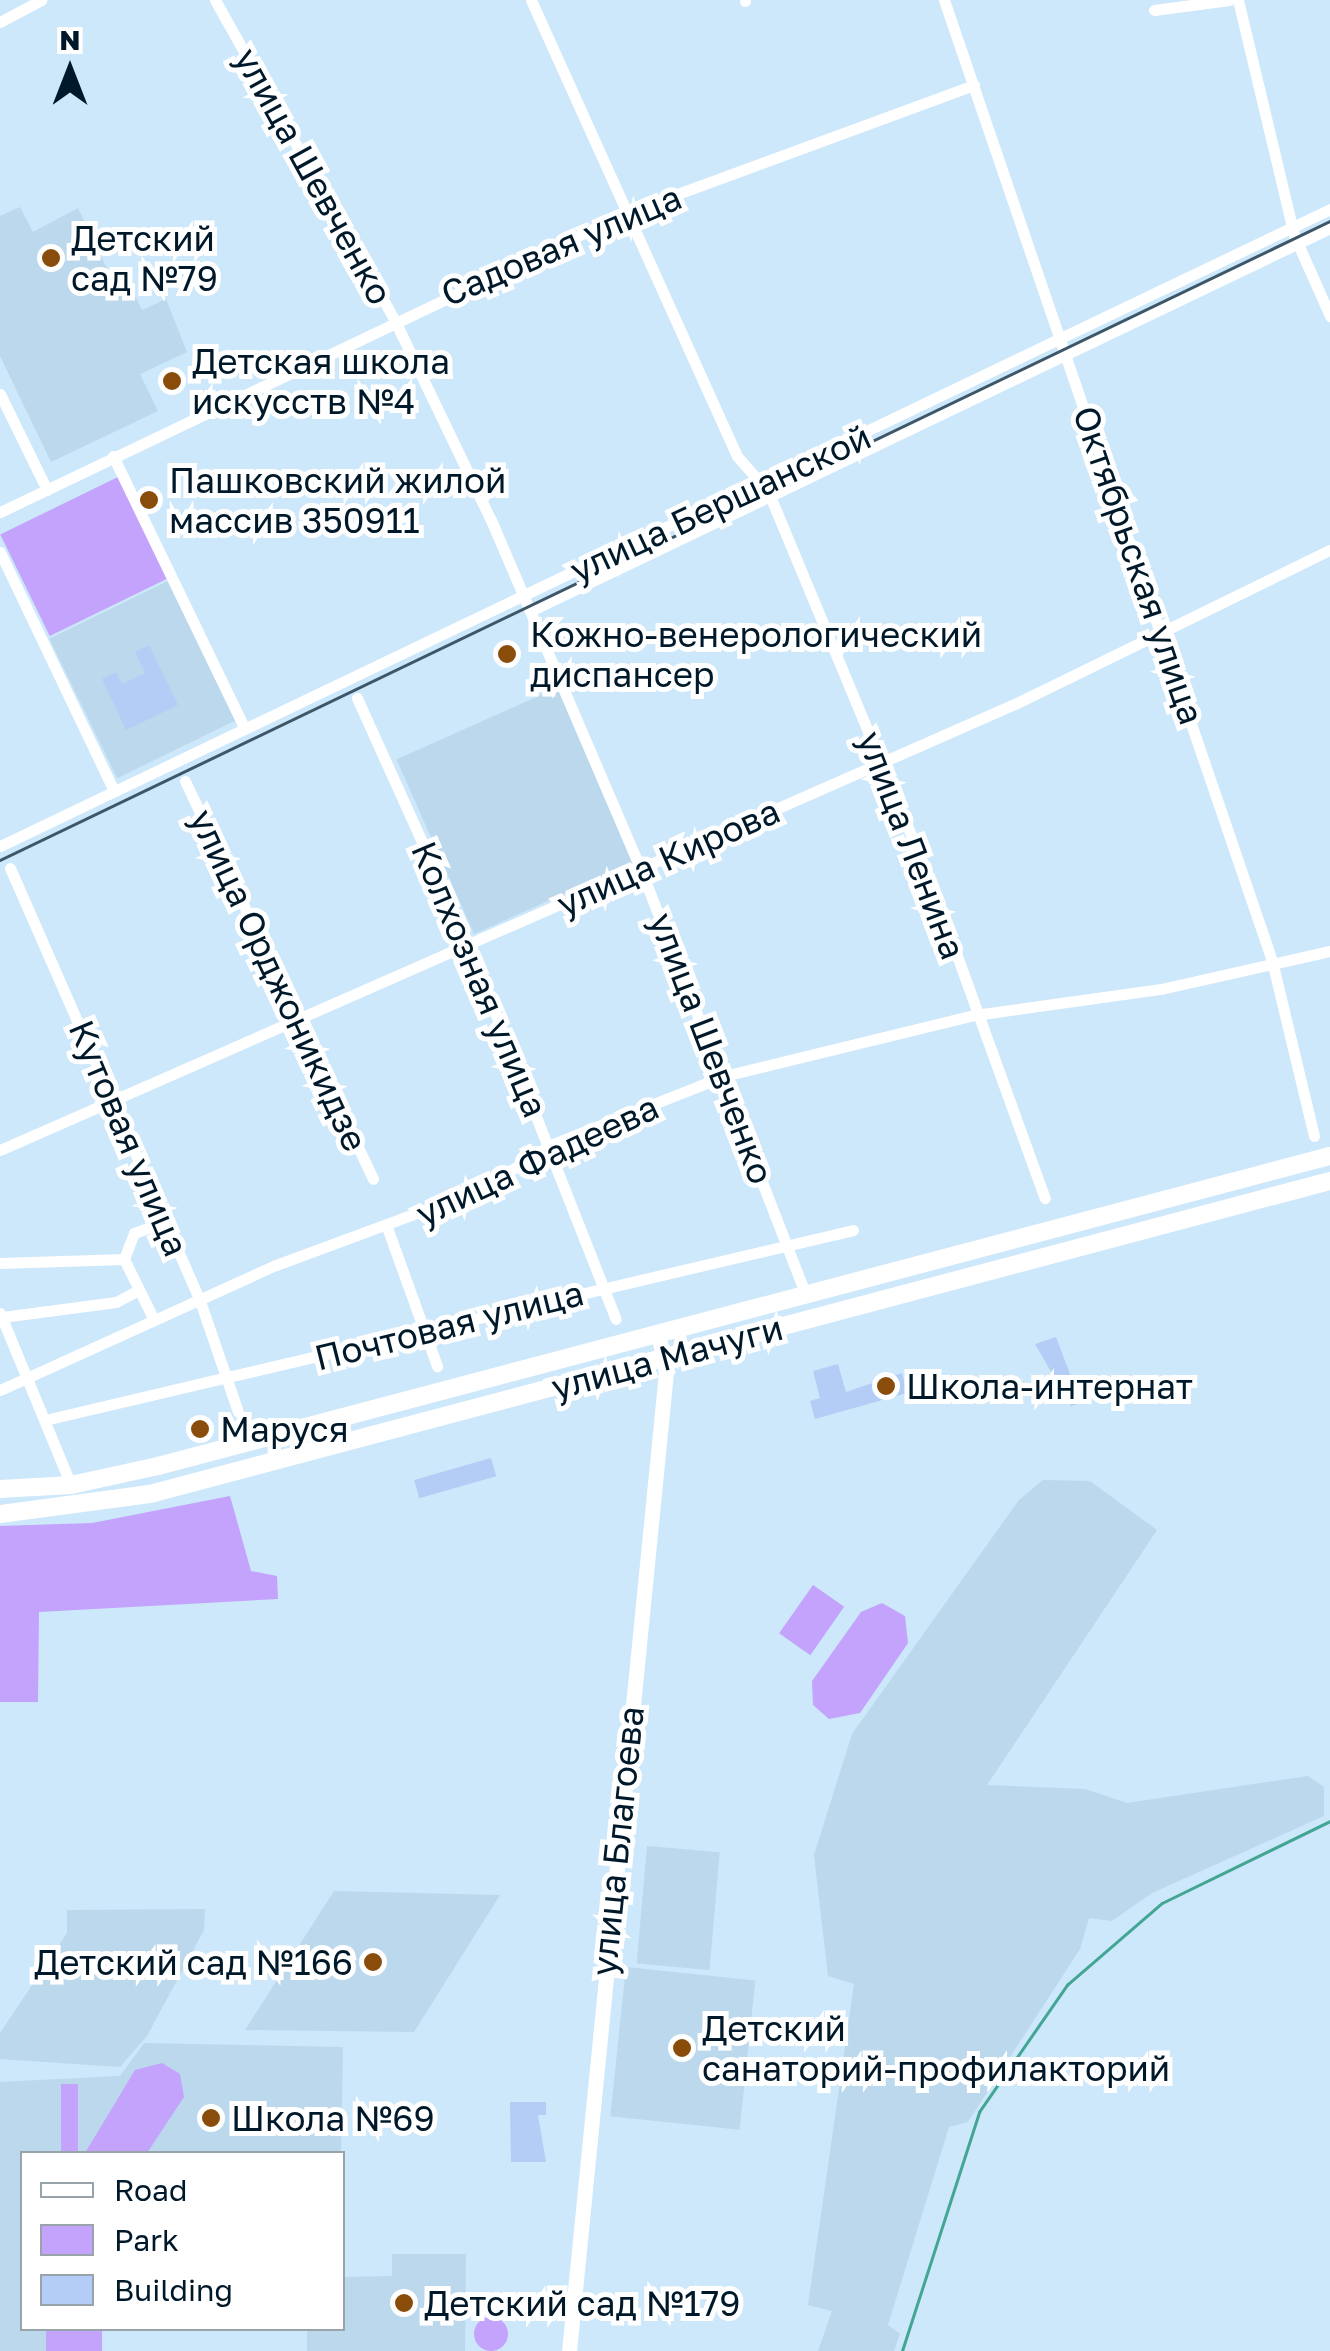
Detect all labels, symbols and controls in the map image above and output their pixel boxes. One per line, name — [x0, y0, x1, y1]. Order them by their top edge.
north arrow — [20, 20, 120, 120]
text: N — [59, 23, 81, 56]
street label: улица Шевченко — [226, 40, 402, 312]
street label: Садовая улица — [435, 176, 687, 314]
place label: Детский сад №79 — [71, 217, 218, 299]
marker: Детский сад №79 — [40, 247, 62, 269]
place label: Детская школа искусств №4 — [192, 340, 450, 422]
marker: Детская школа искусств №4 — [161, 370, 183, 392]
street label: Октябрьская улица — [1065, 400, 1213, 730]
street label: улица Бершанской — [563, 415, 877, 591]
place label: Пашковский жилой массив 350911 — [169, 459, 506, 541]
marker: Пашковский жилой массив 350911 — [138, 489, 160, 511]
place label: Кожно-венерологический диспансер — [530, 613, 982, 695]
marker: Кожно-венерологический диспансер — [494, 641, 520, 667]
street label: улица Ленина — [849, 725, 975, 965]
street label: улица Кирова — [550, 789, 786, 925]
street label: улица Орджоникидзе — [181, 802, 377, 1158]
street label: Колхозная улица — [403, 835, 557, 1123]
street label: улица Шевченко — [641, 907, 783, 1189]
street label: Кутовая улица — [60, 1014, 198, 1262]
street label: улица Фадеева — [409, 1085, 665, 1235]
street label: Почтовая улица — [310, 1271, 588, 1379]
street label: улица Мачуги — [547, 1306, 787, 1408]
place label: Школа-интернат — [906, 1365, 1193, 1407]
marker: Школа-интернат — [875, 1375, 897, 1397]
place label: Маруся — [220, 1408, 349, 1450]
marker: Маруся — [189, 1418, 211, 1440]
street label: улица Благоева — [582, 1704, 652, 1978]
place label: Детский сад №166 — [34, 1941, 353, 1983]
marker: Детский сад №166 — [362, 1951, 384, 1973]
place label: Детский санаторий-профилакторий — [702, 2007, 1170, 2089]
marker: Детский санаторий-профилакторий — [671, 2037, 693, 2059]
place label: Школа №69 — [231, 2097, 435, 2139]
marker: Школа №69 — [200, 2107, 222, 2129]
legend — [20, 2151, 345, 2331]
text: Road — [114, 2172, 188, 2208]
text: Park — [114, 2222, 179, 2258]
text: Building — [114, 2272, 233, 2308]
place label: Детский сад №179 — [424, 2282, 740, 2324]
marker: Детский сад №179 — [393, 2292, 415, 2314]

